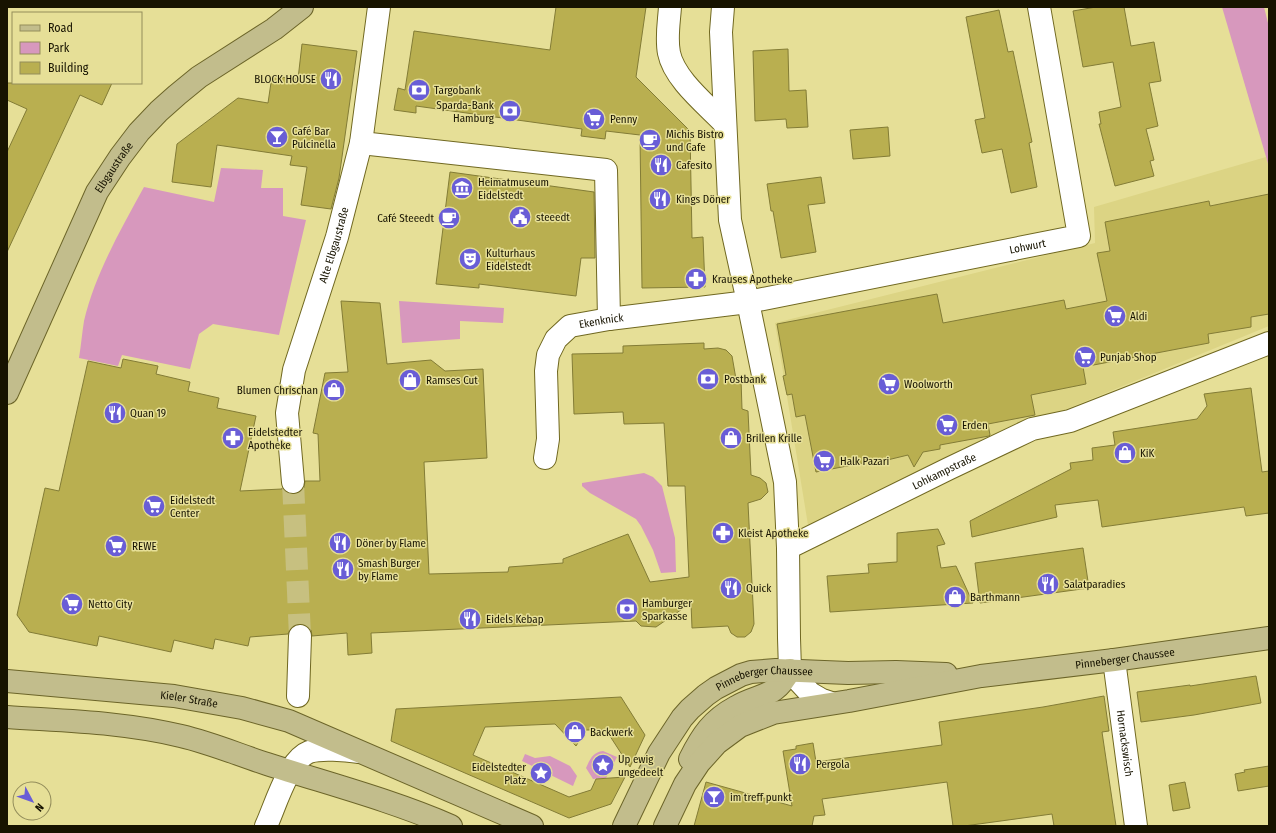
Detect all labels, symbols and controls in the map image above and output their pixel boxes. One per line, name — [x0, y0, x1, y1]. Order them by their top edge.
legend — [12, 12, 142, 84]
text: Road — [48, 21, 73, 35]
text: Park — [48, 41, 70, 55]
text: Building — [48, 61, 89, 75]
restaurant icon: BLOCK HOUSE — [318, 66, 344, 92]
place label: BLOCK HOUSE — [254, 73, 316, 86]
bank icon: Targobank — [406, 77, 432, 103]
place label: Targobank — [434, 84, 481, 97]
bank icon: Sparda-Bank Hamburg — [497, 98, 523, 124]
place label: Sparda-Bank Hamburg — [436, 99, 495, 125]
supermarket icon: Penny — [581, 106, 607, 132]
place label: Penny — [610, 113, 637, 126]
bar icon: Café Bar Pulcinella — [264, 124, 290, 150]
place label: Café Bar Pulcinella — [292, 125, 336, 151]
cafe icon: Michis Bistro und Cafe — [637, 127, 663, 153]
place label: Michis Bistro und Cafe — [666, 128, 724, 154]
street label: Elbgaustraße — [92, 140, 136, 195]
restaurant icon: Cafesito — [648, 152, 674, 178]
place label: Cafesito — [676, 159, 712, 172]
museum icon: Heimatmuseum Eidelstedt — [449, 175, 475, 201]
place label: Heimatmuseum Eidelstedt — [478, 176, 549, 202]
restaurant icon: Kings Döner — [647, 186, 673, 212]
place label: Kings Döner — [676, 193, 730, 206]
public building icon: steeedt — [507, 204, 533, 230]
cafe icon: Café Steeedt — [436, 205, 462, 231]
street label: Alte Elbgaustraße — [317, 206, 351, 285]
place label: steeedt — [536, 211, 570, 224]
place label: Café Steeedt — [377, 212, 434, 225]
street label: Lohwurt — [1008, 237, 1047, 257]
theatre icon: Kulturhaus Eidelstedt — [457, 246, 483, 272]
place label: Kulturhaus Eidelstedt — [486, 247, 536, 273]
pharmacy icon: Krauses Apotheke — [683, 266, 709, 292]
place label: Krauses Apotheke — [712, 273, 793, 286]
supermarket icon: Aldi — [1102, 303, 1128, 329]
place label: Aldi — [1130, 310, 1148, 323]
street label: Ekenknick — [578, 311, 625, 331]
supermarket icon: Punjab Shop — [1072, 344, 1098, 370]
place label: Punjab Shop — [1100, 351, 1157, 364]
bank icon: Postbank — [695, 366, 721, 392]
shop icon: Ramses Cut — [397, 367, 423, 393]
supermarket icon: Woolworth — [876, 371, 902, 397]
place label: Postbank — [724, 373, 766, 386]
place label: Ramses Cut — [426, 374, 478, 387]
shop icon: Blumen Chrischan — [321, 377, 347, 403]
place label: Woolworth — [904, 378, 953, 391]
place label: Blumen Chrischan — [237, 384, 318, 397]
restaurant icon: Quan 19 — [102, 400, 128, 426]
place label: Quan 19 — [130, 407, 166, 420]
supermarket icon: Erden — [934, 412, 960, 438]
place label: Erden — [962, 419, 988, 432]
pharmacy icon: Eidelstedter Apotheke — [220, 425, 246, 451]
shop icon: Brillen Krille — [718, 425, 744, 451]
place label: Eidelstedter Apotheke — [248, 426, 302, 452]
place label: Brillen Krille — [746, 432, 802, 445]
shop icon: KiK — [1112, 440, 1138, 466]
place label: KiK — [1140, 447, 1155, 460]
supermarket icon: Halk Pazari — [811, 448, 837, 474]
street label: Lohkampstraße — [910, 451, 978, 493]
place label: Halk Pazari — [840, 455, 890, 468]
supermarket icon: Eidelstedt Center — [141, 493, 167, 519]
place label: Eidelstedt Center — [170, 494, 216, 520]
pharmacy icon: Kleist Apotheke — [710, 520, 736, 546]
place label: Kleist Apotheke — [738, 527, 808, 540]
restaurant icon: Döner by Flame — [327, 530, 353, 556]
supermarket icon: REWE — [103, 533, 129, 559]
place label: Döner by Flame — [356, 537, 426, 550]
place label: REWE — [132, 540, 157, 553]
restaurant icon: Smash Burger by Flame — [330, 556, 356, 582]
place label: Smash Burger by Flame — [358, 557, 420, 583]
restaurant icon: Salatparadies — [1035, 571, 1061, 597]
restaurant icon: Quick — [718, 575, 744, 601]
place label: Salatparadies — [1064, 578, 1126, 591]
place label: Quick — [746, 582, 772, 595]
shop icon: Barthmann — [942, 584, 968, 610]
supermarket icon: Netto City — [59, 591, 85, 617]
place label: Barthmann — [970, 591, 1020, 604]
bank icon: Hamburger Sparkasse — [614, 596, 640, 622]
place label: Hamburger Sparkasse — [642, 597, 692, 623]
place label: Netto City — [88, 598, 132, 611]
restaurant icon: Eidels Kebap — [457, 606, 483, 632]
place label: Eidels Kebap — [486, 613, 544, 626]
street label: Pinneberger Chaussee — [1075, 645, 1175, 672]
street label: Pinneberger Chaussee — [714, 664, 813, 694]
street label: Kieler Straße — [160, 689, 219, 711]
street label: Hornackswisch — [1114, 709, 1135, 777]
shop icon: Backwerk — [562, 719, 588, 745]
place label: Backwerk — [590, 726, 634, 739]
restaurant icon: Pergola — [787, 751, 813, 777]
place icon: Up ewig ungedeelt — [590, 752, 616, 778]
place label: Up ewig ungedeelt — [618, 753, 664, 779]
place label: Pergola — [816, 758, 850, 771]
place icon: Eidelstedter Platz — [528, 760, 554, 786]
place label: Eidelstedter Platz — [472, 761, 527, 787]
north arrow — [12, 781, 52, 821]
bar icon: im treff punkt — [701, 784, 727, 810]
place label: im treff punkt — [730, 791, 792, 804]
text: N — [32, 800, 46, 814]

